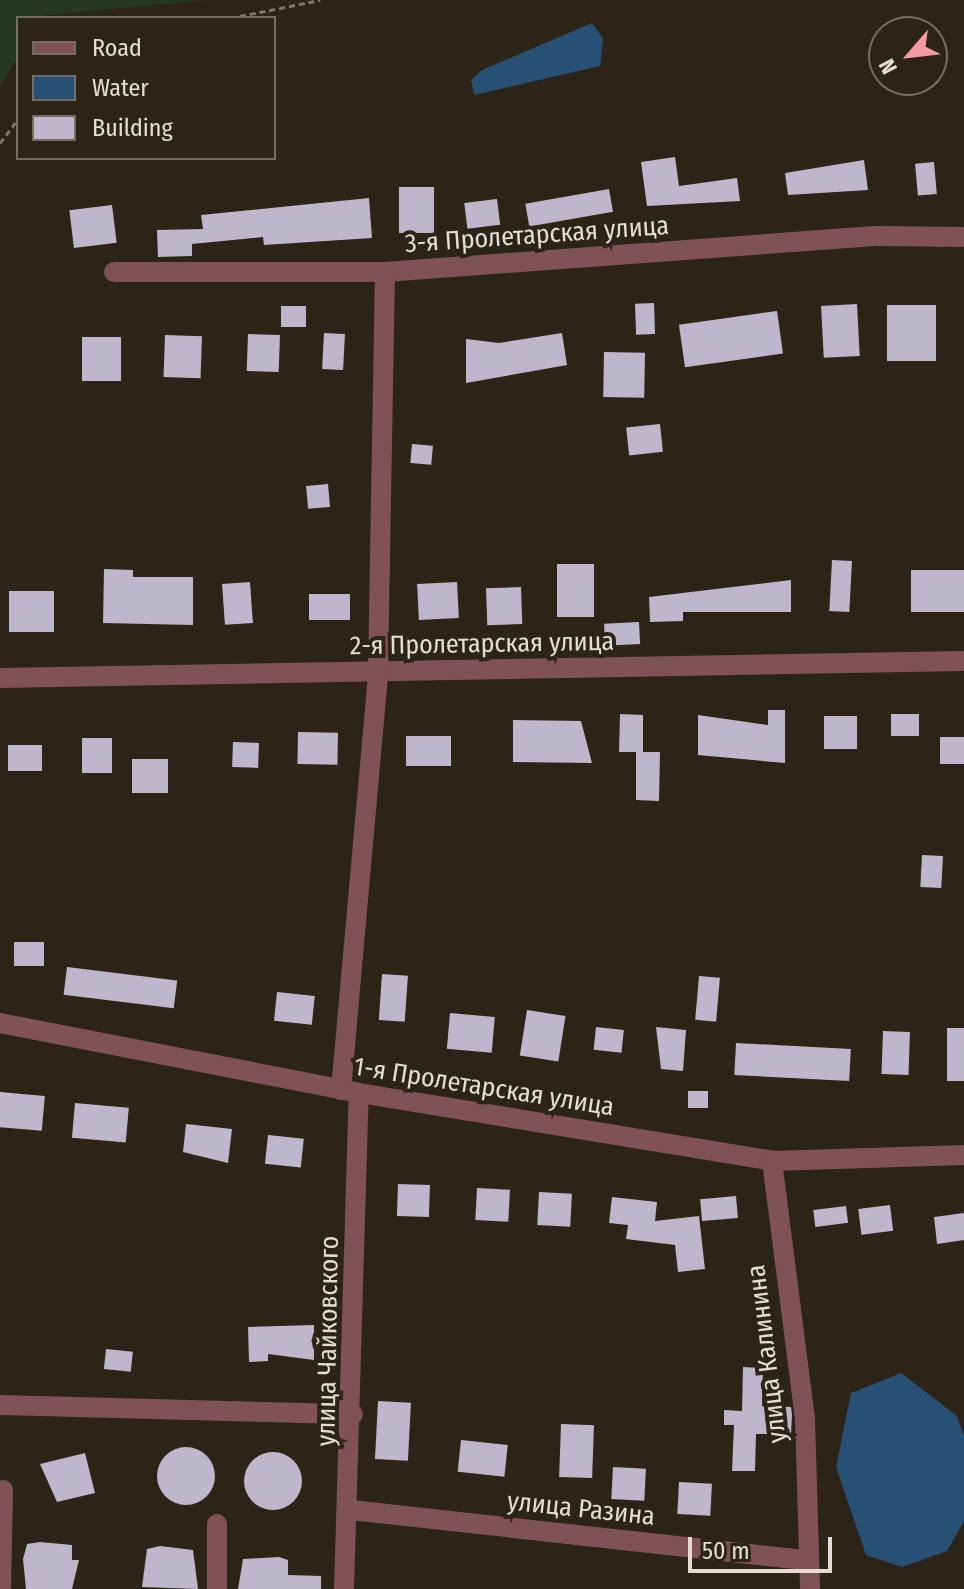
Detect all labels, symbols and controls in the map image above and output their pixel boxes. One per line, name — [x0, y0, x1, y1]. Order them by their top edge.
legend — [16, 16, 276, 160]
north arrow — [868, 16, 948, 96]
text: Road — [92, 34, 142, 62]
text: N — [873, 54, 903, 79]
text: Water — [92, 74, 149, 102]
text: Building — [92, 114, 173, 142]
street label: 3-я Пролетарская улица — [404, 210, 670, 260]
street label: 2-я Пролетарская улица — [350, 626, 614, 662]
street label: 1-я Пролетарская улица — [352, 1051, 616, 1123]
street label: улица Чайковского — [311, 1235, 345, 1447]
street label: улица Калинина — [741, 1263, 793, 1445]
street label: улица Разина — [506, 1486, 656, 1532]
scale bar — [692, 1521, 836, 1571]
text: 50 m — [702, 1537, 750, 1565]

